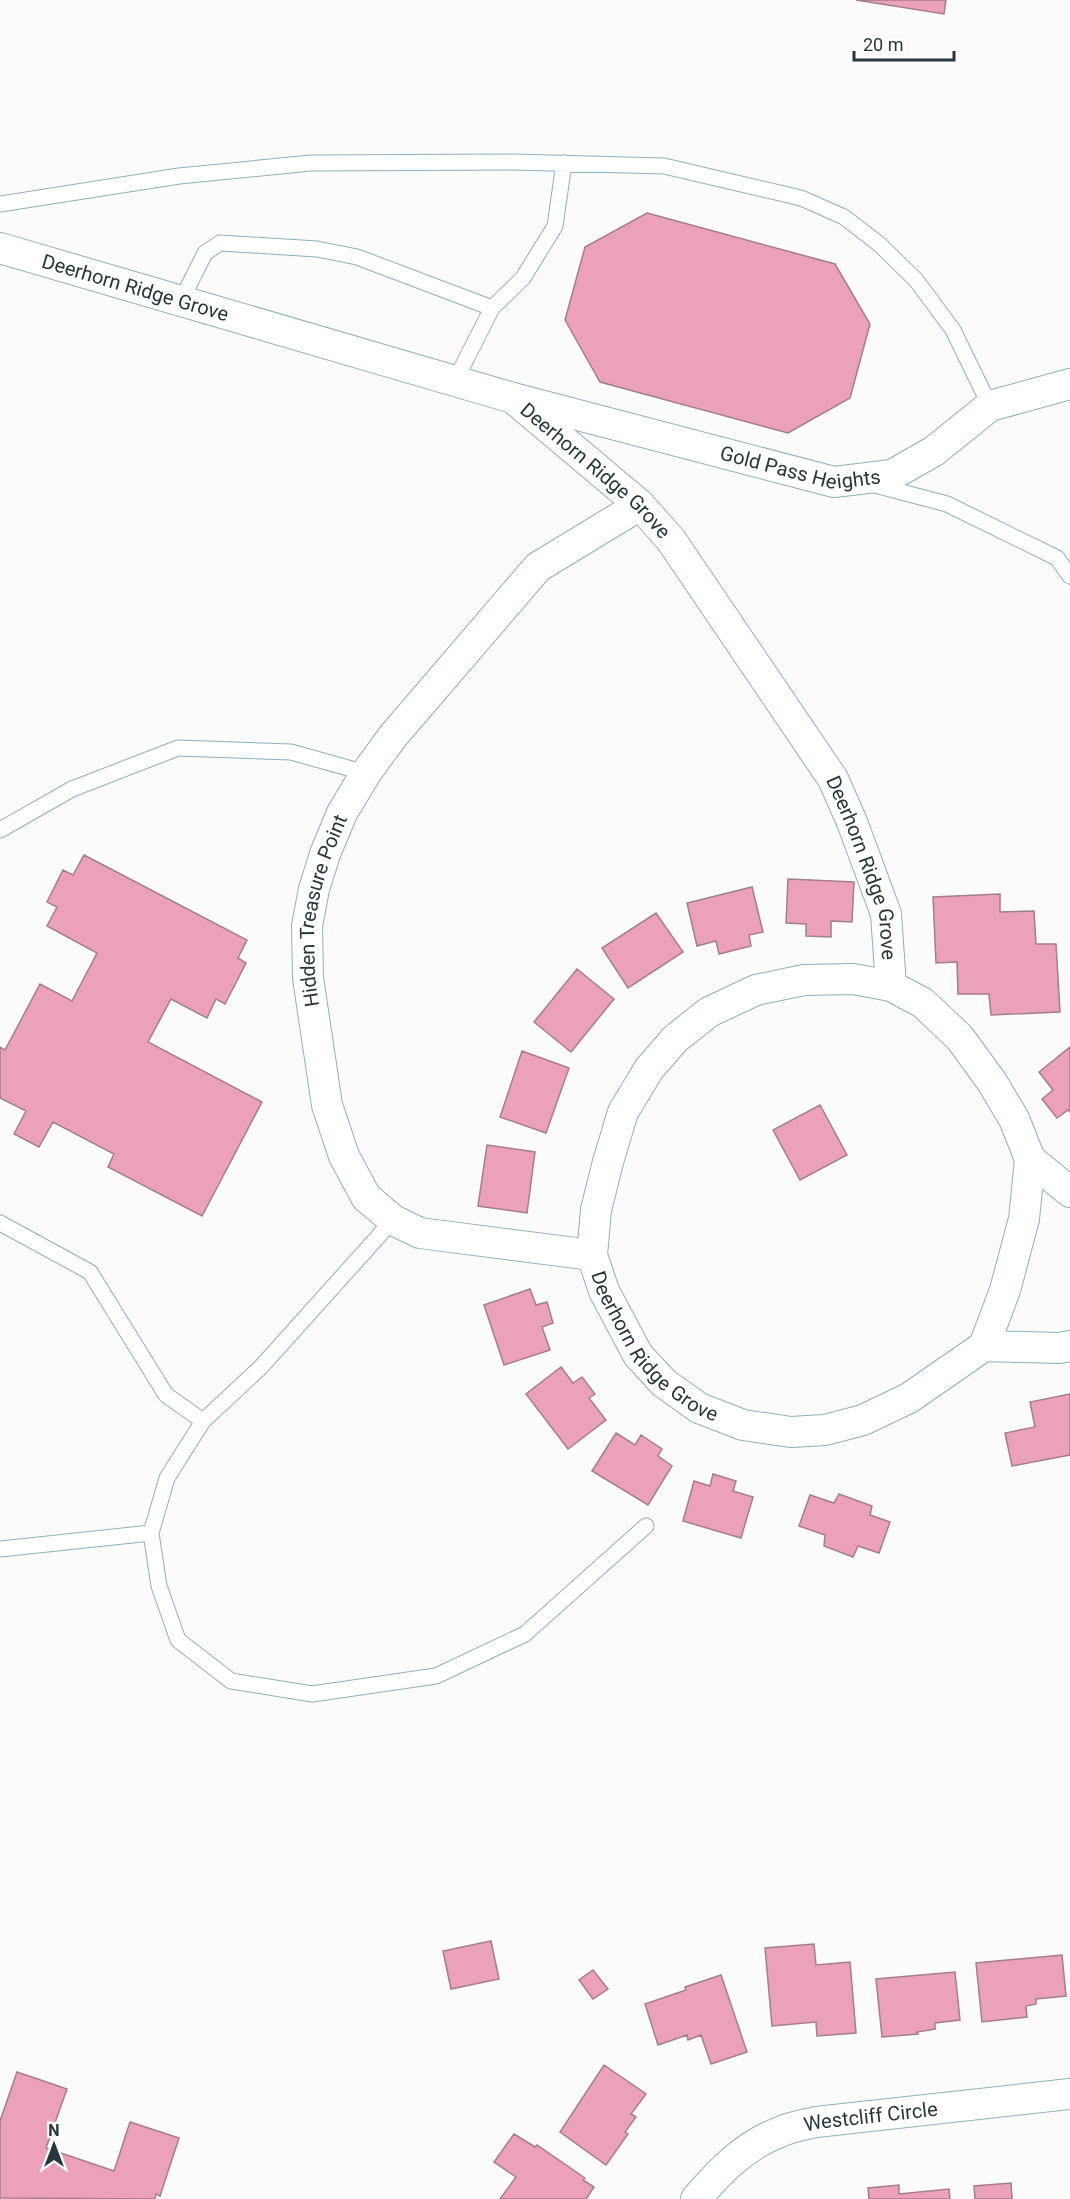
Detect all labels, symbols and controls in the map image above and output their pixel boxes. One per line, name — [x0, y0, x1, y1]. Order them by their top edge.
scale bar — [854, 24, 954, 62]
text: 20 m — [863, 34, 903, 55]
street label: Deerhorn Ridge Grove — [39, 249, 231, 326]
street label: Deerhorn Ridge Grove — [515, 397, 676, 543]
street label: Gold Pass Heights — [717, 441, 882, 494]
street label: Deerhorn Ridge Grove — [821, 772, 901, 961]
street label: Hidden Treasure Point — [295, 811, 352, 1009]
street label: Deerhorn Ridge Grove — [586, 1268, 721, 1426]
street label: Westcliff Circle — [801, 2097, 939, 2137]
north arrow — [24, 2115, 84, 2175]
text: N — [48, 2121, 60, 2140]

